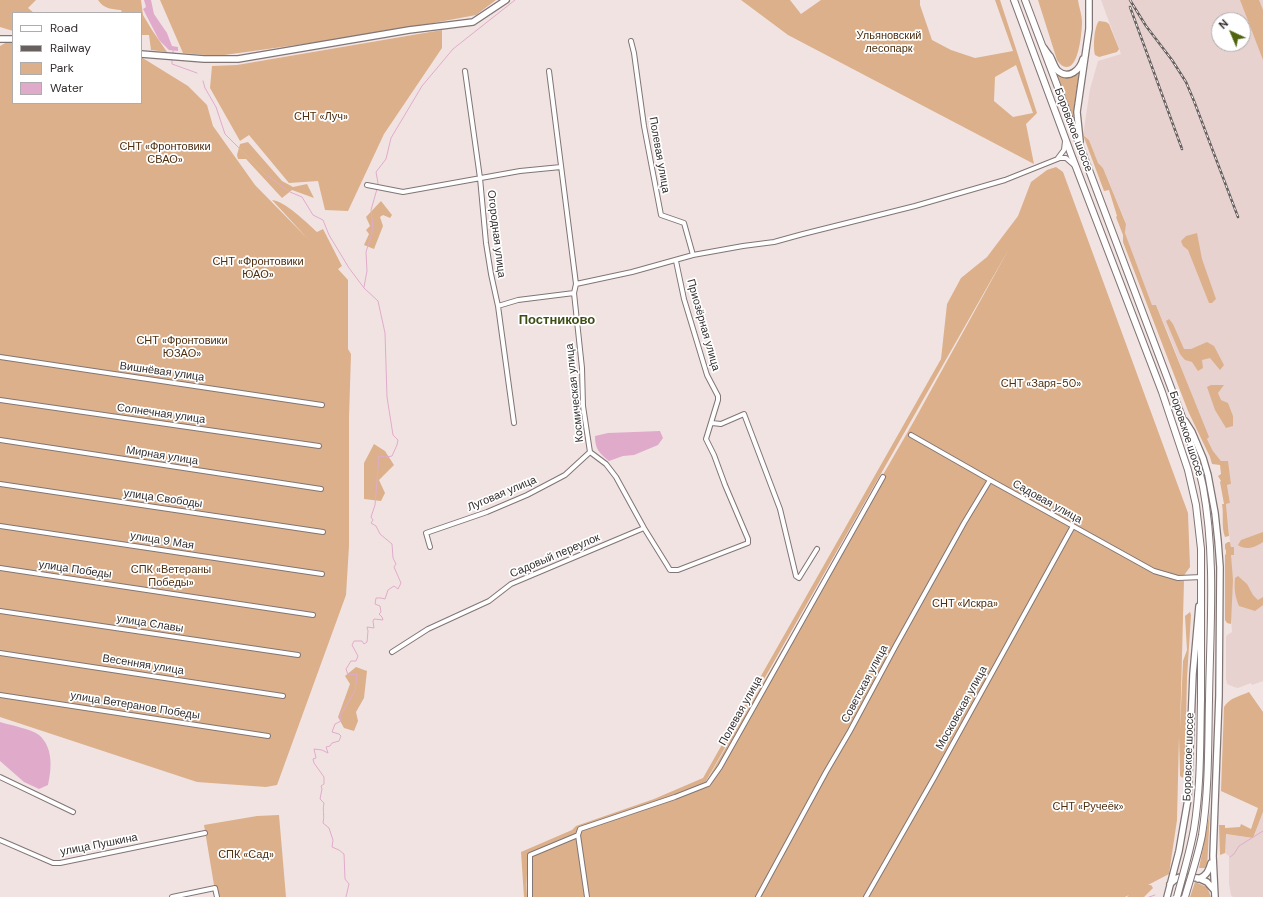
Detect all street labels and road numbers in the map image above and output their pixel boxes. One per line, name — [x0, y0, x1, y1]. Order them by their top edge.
street label: Боровское шоссе — [1051, 86, 1095, 174]
street label: Полевая улица — [646, 116, 672, 194]
street label: Огородная улица — [484, 189, 508, 279]
street label: Приозёрная улица — [684, 278, 722, 372]
street label: Космическая улица — [563, 343, 587, 443]
street label: Вишнёвая улица — [119, 360, 205, 384]
street label: Боровское шоссе — [1166, 390, 1206, 478]
street label: Солнечная улица — [116, 401, 206, 427]
street label: Мирная улица — [125, 444, 199, 468]
street label: Луговая улица — [466, 474, 538, 514]
street label: Садовая улица — [1010, 477, 1084, 527]
street label: улица Свободы — [123, 487, 203, 511]
street label: улица 9 Мая — [129, 529, 195, 553]
street label: Садовый переулок — [508, 531, 602, 581]
street label: улица Победы — [38, 558, 112, 582]
street label: улица Славы — [116, 612, 184, 636]
street label: Советская улица — [839, 643, 891, 725]
street label: Весенняя улица — [101, 652, 185, 678]
street label: Московская улица — [934, 664, 990, 752]
street label: Полевая улица — [716, 674, 766, 748]
street label: улица Ветеранов Победы — [69, 689, 201, 723]
street label: Боровское шоссе — [1181, 712, 1197, 802]
street label: улица Пушкина — [59, 831, 139, 859]

